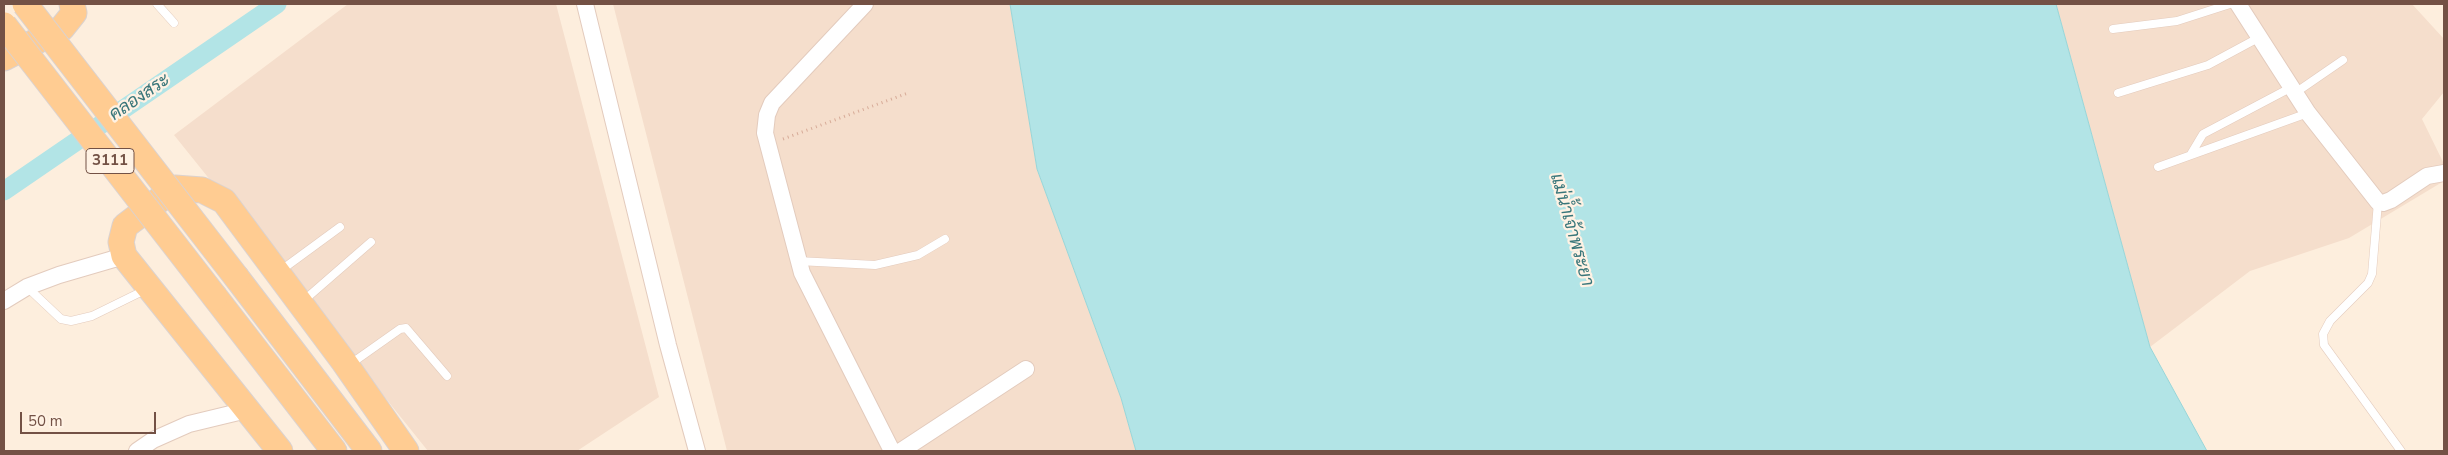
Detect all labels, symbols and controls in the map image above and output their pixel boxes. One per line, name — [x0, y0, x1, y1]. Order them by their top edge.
water label: คลองสระ — [105, 70, 175, 126]
road number: 3111 — [86, 148, 134, 174]
water label: แม่น้ำเจ้าพระยา — [1545, 171, 1597, 289]
scale bar — [22, 402, 159, 434]
text: 50 m — [28, 411, 63, 431]

